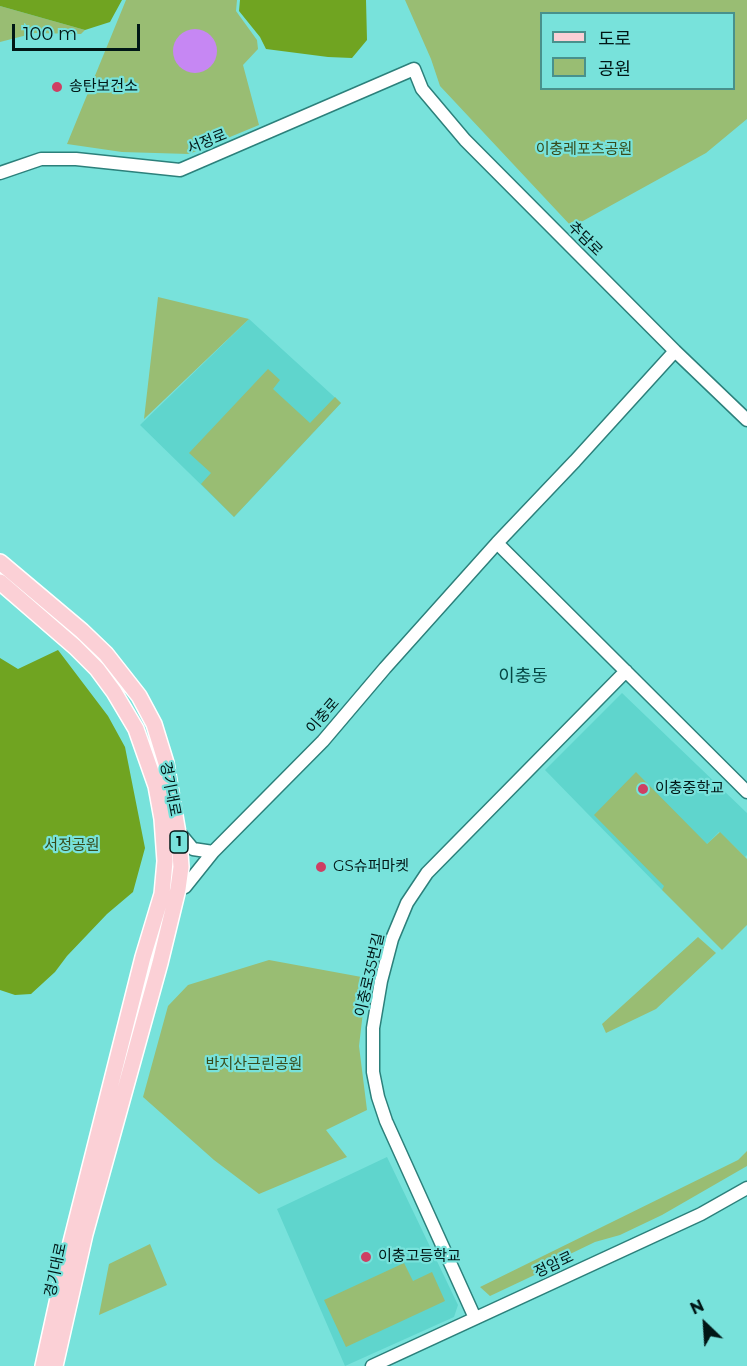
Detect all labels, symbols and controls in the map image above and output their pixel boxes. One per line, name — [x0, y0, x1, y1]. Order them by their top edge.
scale bar — [15, 12, 142, 50]
legend — [540, 12, 735, 90]
text: 100 m — [23, 23, 77, 45]
text: 도로 — [598, 28, 631, 50]
text: 공원 — [598, 58, 631, 80]
place label: 송탄보건소 — [69, 78, 138, 96]
marker: 송탄보건소 — [50, 80, 64, 94]
street label: 서정로 — [184, 126, 230, 158]
park label: 이충레포츠공원 — [536, 141, 632, 159]
street label: 추담로 — [564, 218, 606, 260]
district label: 이충동 — [498, 666, 548, 688]
street label: 이충로 — [303, 694, 343, 738]
street label: 경기대로 — [156, 760, 184, 818]
place label: 이충중학교 — [655, 780, 724, 798]
marker: 이충중학교 — [636, 782, 650, 796]
road number: 1 — [170, 831, 188, 853]
park label: 서정공원 — [44, 837, 100, 855]
place label: GS슈퍼마켓 — [333, 858, 409, 876]
marker: GS슈퍼마켓 — [314, 860, 328, 874]
street label: 이충로35번길 — [352, 931, 388, 1019]
park label: 반지산근린공원 — [206, 1056, 302, 1074]
street label: 경기대로 — [41, 1241, 71, 1299]
place label: 이충고등학교 — [378, 1248, 461, 1266]
street label: 정암로 — [531, 1248, 577, 1282]
marker: 이충고등학교 — [359, 1250, 373, 1264]
north arrow — [675, 1294, 735, 1354]
text: N — [687, 1296, 707, 1319]

